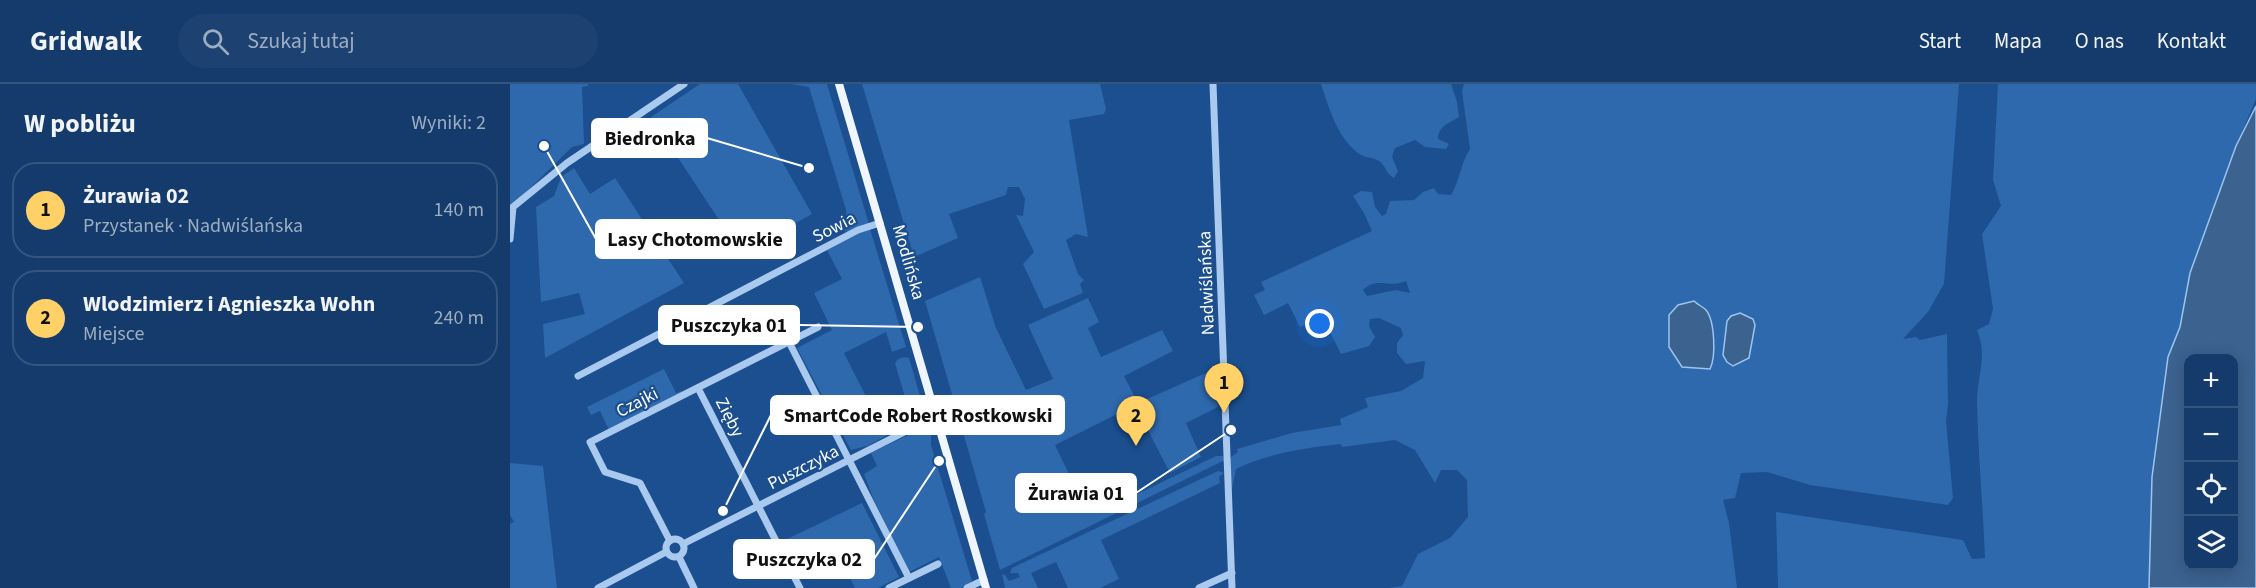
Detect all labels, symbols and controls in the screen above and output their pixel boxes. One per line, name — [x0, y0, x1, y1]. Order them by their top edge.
search box — [178, 14, 598, 68]
text: Gridwalk — [30, 21, 142, 61]
icon: search — [199, 25, 232, 58]
text: Szukaj tutaj — [247, 25, 355, 57]
text: Start — [1919, 26, 1961, 56]
text: Mapa — [1994, 26, 2042, 56]
text: O nas — [2075, 26, 2124, 56]
text: Kontakt — [2157, 26, 2226, 56]
text: W pobliżu — [24, 105, 136, 142]
text: Wyniki: 2 — [411, 109, 486, 137]
callout: Biedronka — [592, 119, 707, 157]
text: Biedronka — [604, 125, 696, 153]
text: Żurawia 02 — [83, 180, 189, 212]
text: 1 — [40, 196, 51, 224]
text: 140 m — [434, 196, 484, 224]
street label: Sowia — [808, 206, 860, 249]
text: Przystanek · Nadwiślańska — [83, 212, 303, 240]
callout: Lasy Chotomowskie — [596, 220, 795, 258]
street label: Modlińska — [886, 222, 931, 303]
text: Lasy Chotomowskie — [607, 226, 783, 254]
street label: Nadwiślańska — [1192, 230, 1221, 336]
text: Wlodzimierz i Agnieszka Wohn — [83, 288, 375, 320]
text: 2 — [40, 304, 51, 332]
text: 240 m — [434, 304, 484, 332]
callout: Puszczyka 01 — [659, 306, 799, 344]
your location — [1305, 309, 1334, 338]
text: Puszczyka 01 — [671, 312, 787, 340]
text: Miejsce — [83, 320, 144, 348]
map controls — [2184, 354, 2238, 570]
button: + — [2184, 354, 2238, 408]
pin: 1 — [1204, 364, 1244, 413]
street label: Czajki — [612, 381, 663, 424]
street label: Zięby — [709, 393, 750, 442]
callout: SmartCode Robert Rostkowski — [771, 396, 1064, 434]
pin: 2 — [1116, 396, 1156, 446]
text: SmartCode Robert Rostkowski — [784, 402, 1052, 430]
button: − — [2184, 408, 2238, 462]
street label: Puszczyka — [763, 439, 843, 496]
button: locate — [2184, 462, 2238, 516]
callout: Żurawia 01 — [1016, 474, 1136, 512]
text: Żurawia 01 — [1028, 480, 1124, 508]
button: layers — [2184, 516, 2238, 570]
callout: Puszczyka 02 — [734, 540, 874, 578]
text: Puszczyka 02 — [746, 546, 862, 574]

